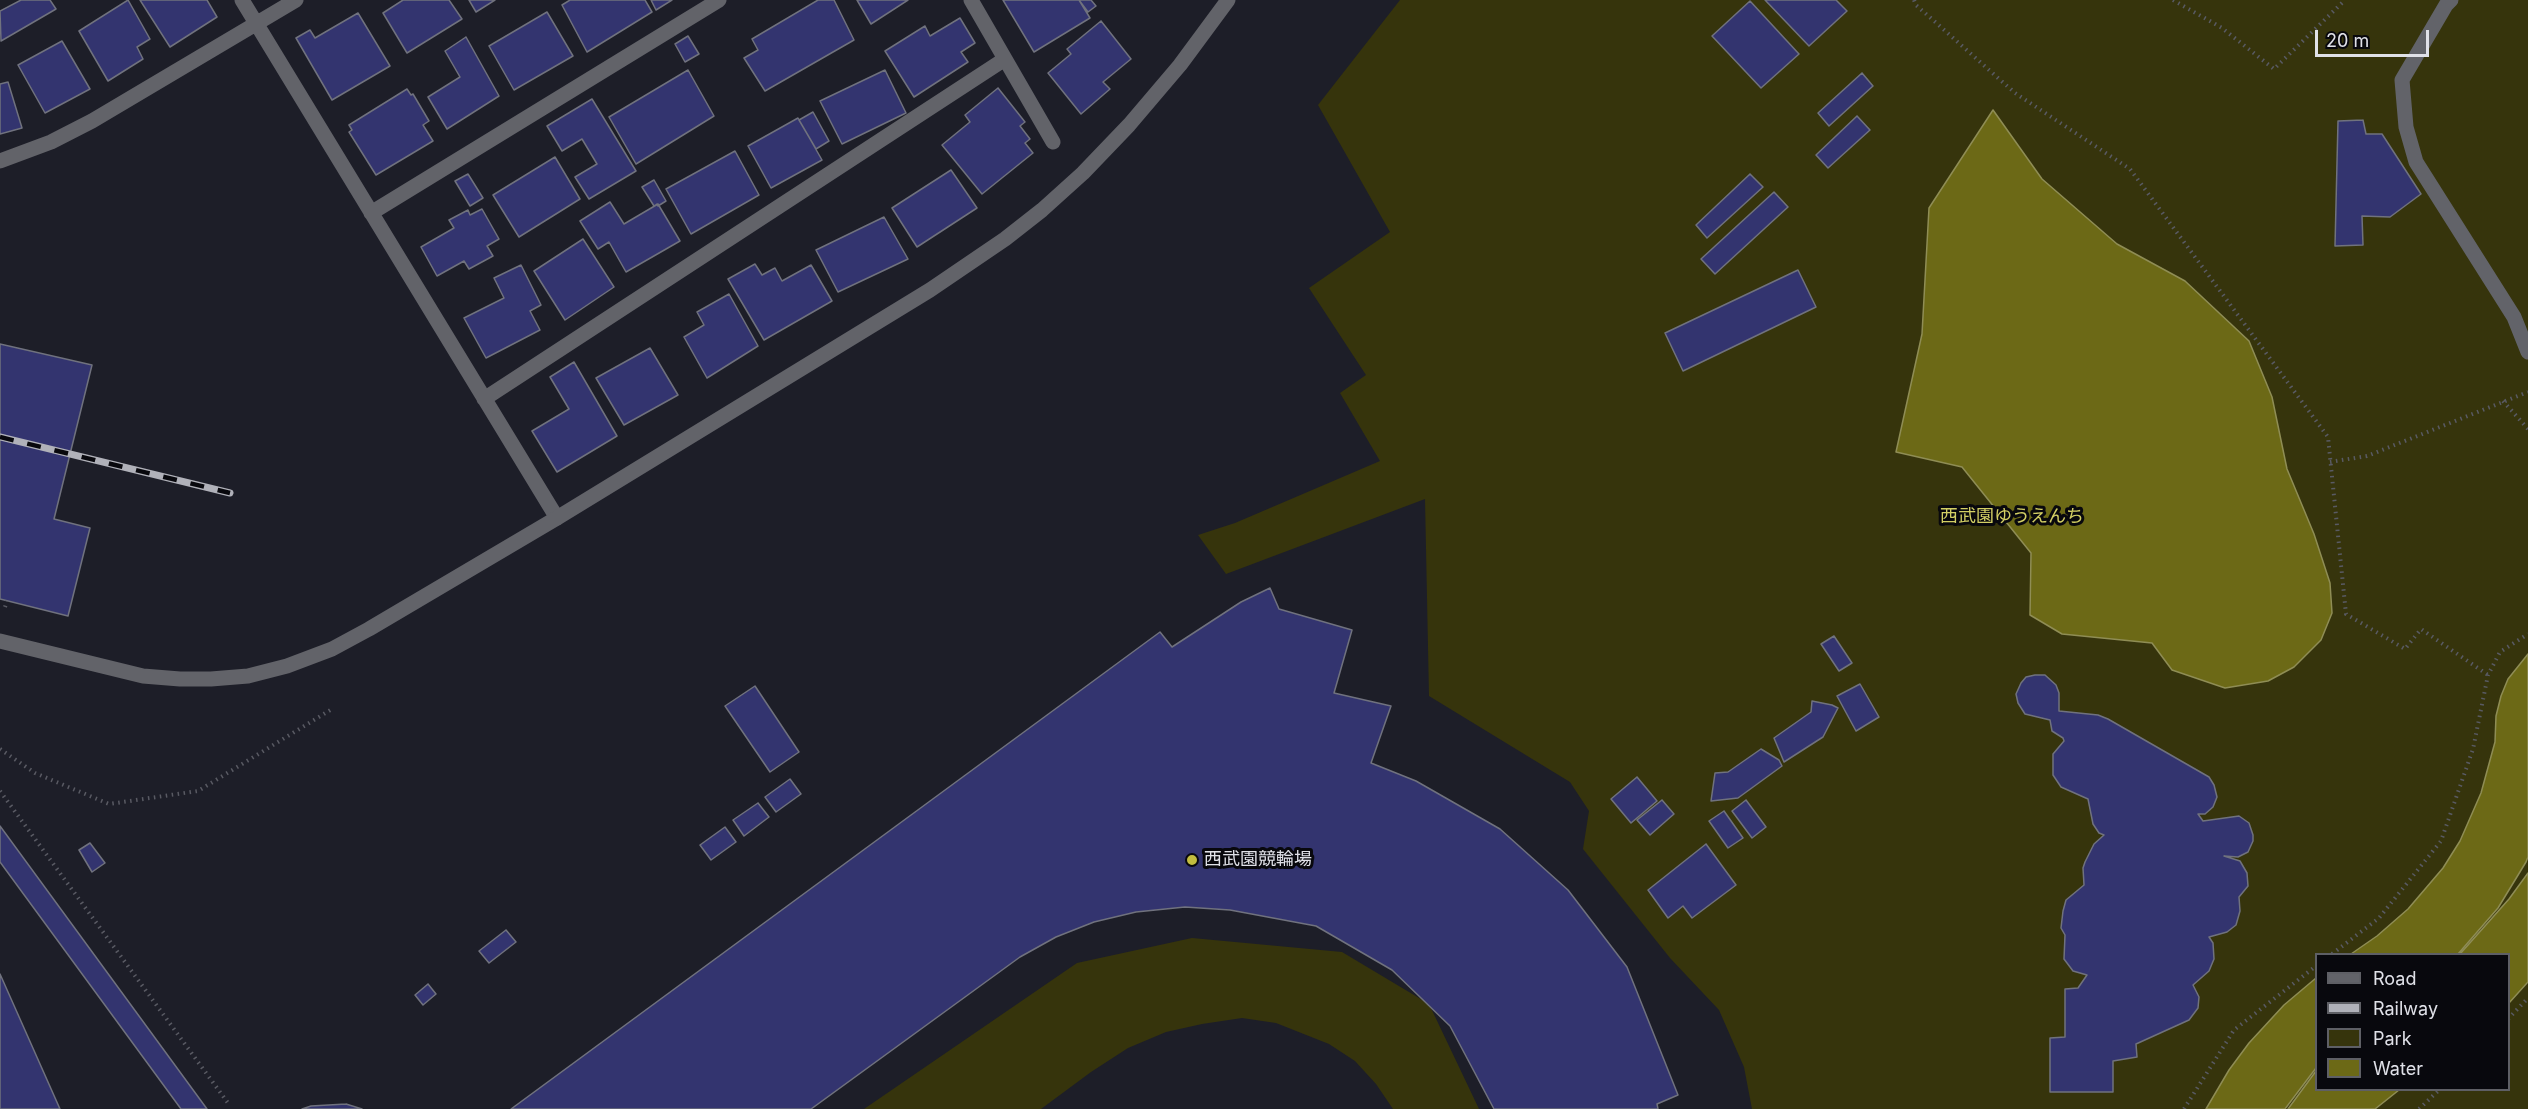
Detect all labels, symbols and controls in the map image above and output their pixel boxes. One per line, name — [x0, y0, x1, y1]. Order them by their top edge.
scale bar — [2318, 18, 2432, 56]
text: 20 m — [2326, 30, 2369, 51]
park label: 西武園ゆうえんち — [1940, 506, 2084, 528]
place label: 西武園競輪場 — [1204, 849, 1312, 871]
marker: 西武園競輪場 — [1185, 853, 1199, 867]
legend — [2315, 953, 2510, 1091]
text: Road — [2373, 968, 2416, 989]
text: Railway — [2373, 998, 2438, 1019]
text: Park — [2373, 1028, 2412, 1049]
text: Water — [2373, 1058, 2423, 1079]

